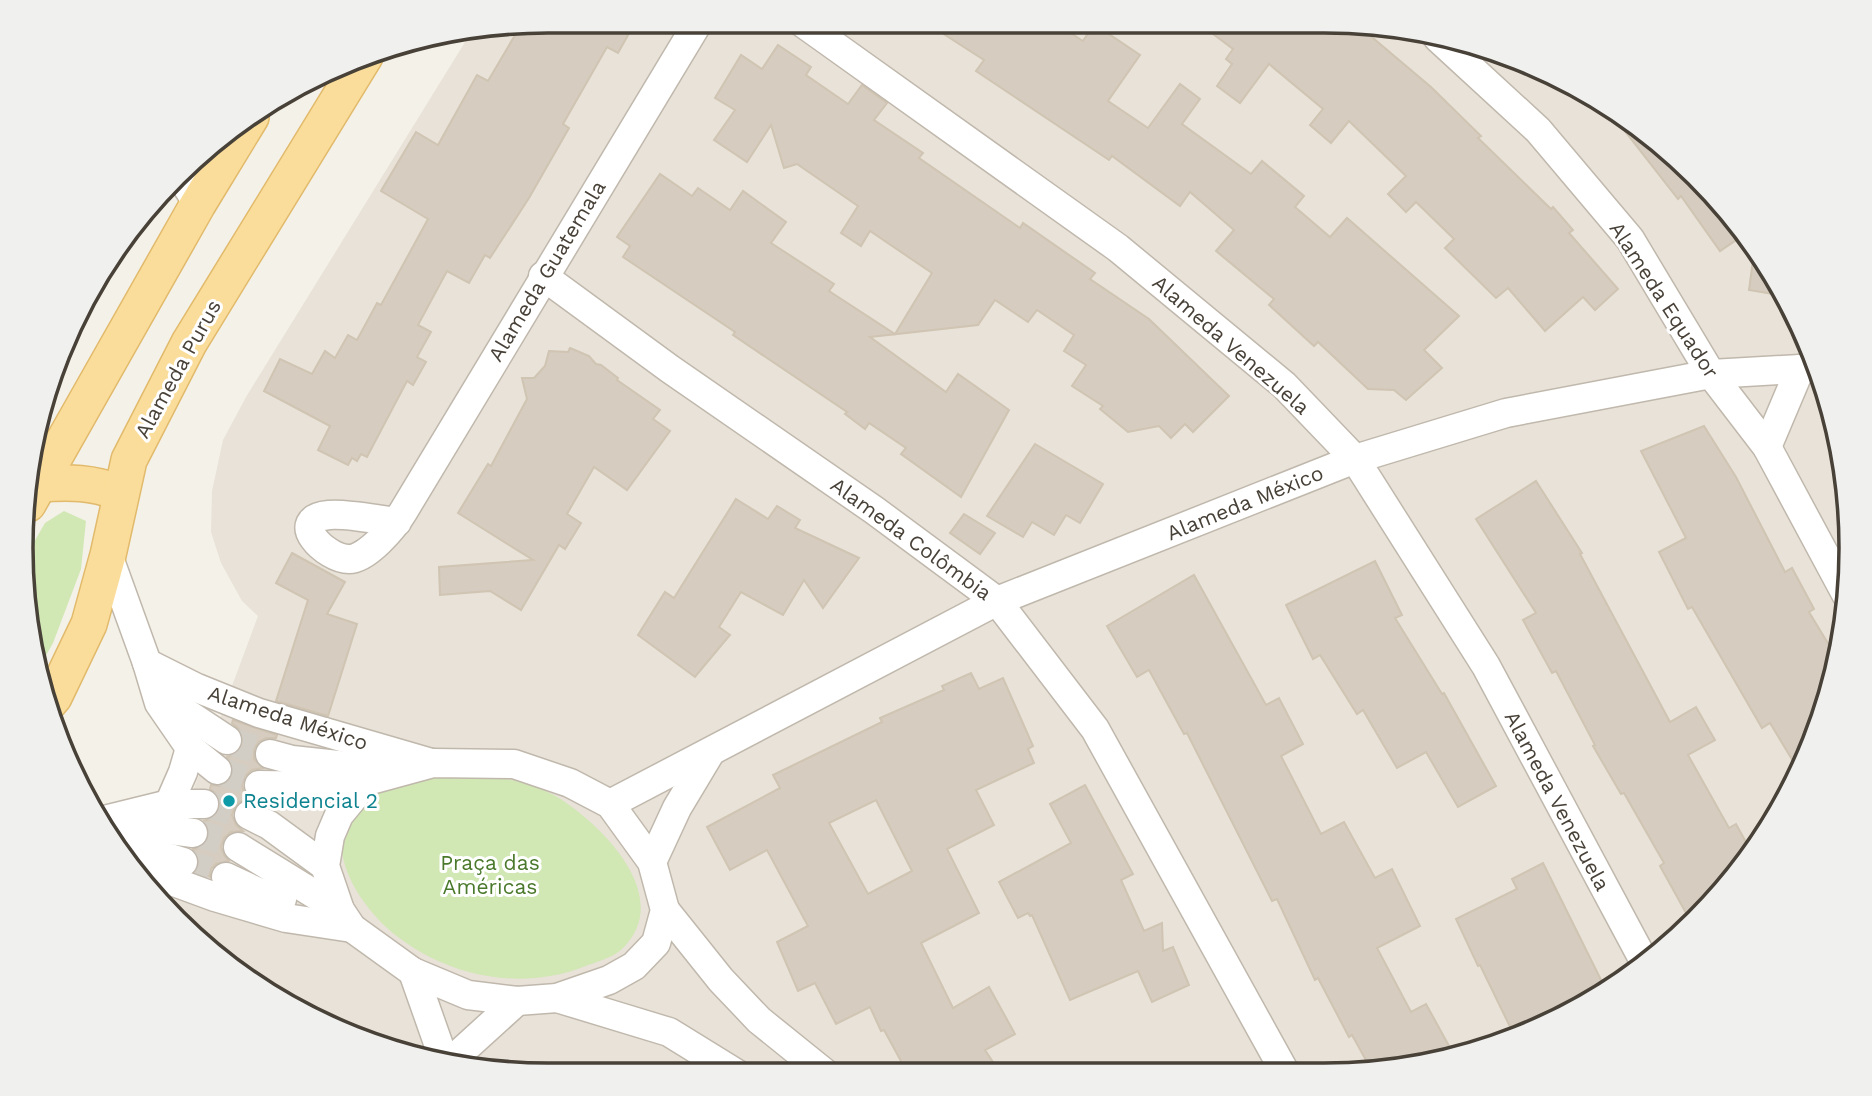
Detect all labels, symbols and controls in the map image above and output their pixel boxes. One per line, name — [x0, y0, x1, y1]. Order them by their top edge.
street label: Alameda Guatemala — [483, 176, 611, 366]
street label: Alameda Equador — [1605, 217, 1725, 383]
street label: Alameda Venezuela — [1148, 270, 1315, 420]
street label: Alameda Purus — [129, 295, 226, 442]
street label: Alameda México — [1163, 460, 1327, 545]
street label: Alameda Colômbia — [826, 472, 997, 605]
street label: Alameda México — [205, 680, 371, 755]
street label: Alameda Venezuela — [1500, 707, 1615, 895]
place label: Residencial 2 — [243, 788, 378, 813]
marker: Residencial 2 — [221, 793, 237, 809]
park label: Praça das Américas — [440, 850, 540, 899]

